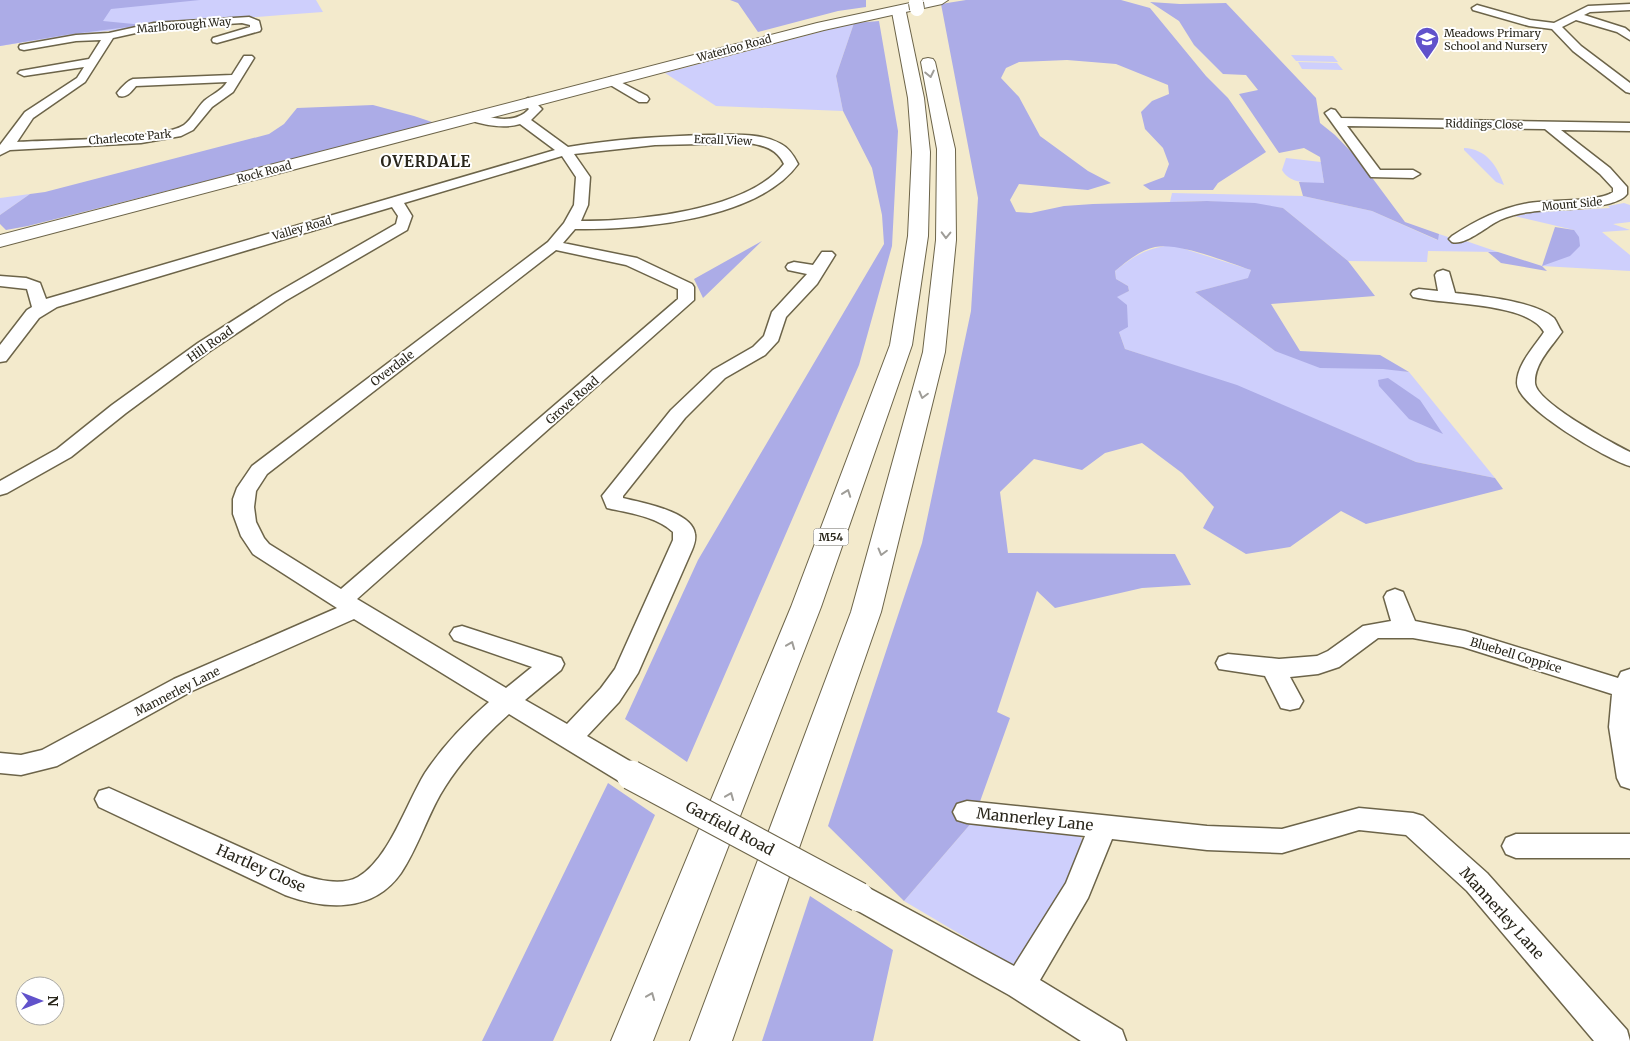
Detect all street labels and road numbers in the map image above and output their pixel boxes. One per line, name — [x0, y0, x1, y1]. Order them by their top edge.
street label: Marlborough Way — [136, 14, 232, 36]
street label: Waterloo Road — [694, 31, 773, 65]
street label: Riddings Close — [1445, 116, 1523, 132]
street label: Charlecote Park — [88, 126, 172, 148]
street label: Ercall View — [694, 132, 753, 148]
street label: Rock Road — [235, 158, 293, 186]
street label: Mount Side — [1541, 194, 1603, 214]
street label: Valley Road — [270, 213, 334, 243]
street label: Hill Road — [184, 323, 236, 365]
street label: Overdale — [367, 347, 417, 389]
street label: Grove Road — [542, 373, 602, 427]
road number: M54 — [814, 528, 848, 546]
street label: Bluebell Coppice — [1468, 634, 1564, 676]
street label: Mannerley Lane — [132, 663, 222, 719]
street label: Garfield Road — [682, 797, 778, 859]
street label: Mannerley Lane — [976, 803, 1094, 835]
street label: Hartley Close — [213, 840, 309, 896]
street label: Mannerley Lane — [1456, 863, 1548, 963]

